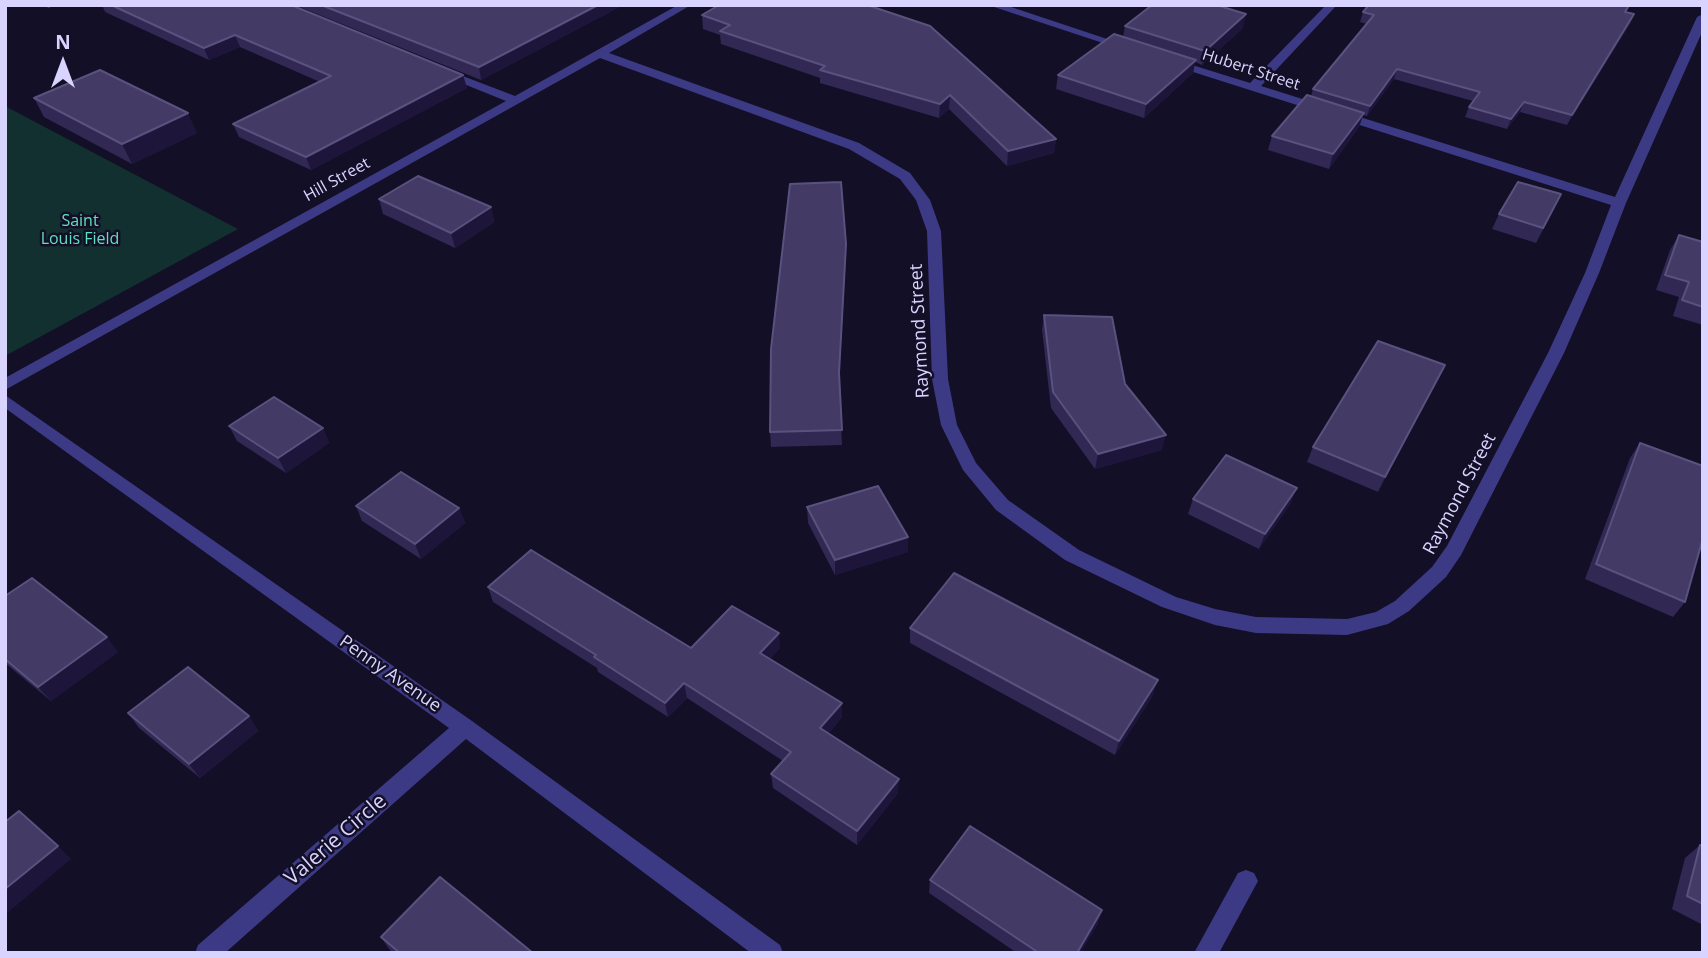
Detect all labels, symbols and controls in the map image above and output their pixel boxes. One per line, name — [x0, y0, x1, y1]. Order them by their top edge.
north arrow — [28, 28, 98, 98]
text: N — [55, 29, 71, 55]
street label: Hubert Street — [1200, 45, 1302, 95]
street label: Hill Street — [301, 154, 373, 206]
park label: Saint Louis Field — [41, 211, 119, 249]
street label: Raymond Street — [906, 263, 934, 399]
street label: Raymond Street — [1419, 429, 1501, 559]
street label: Penny Avenue — [335, 631, 445, 717]
street label: Valerie Circle — [280, 789, 392, 891]

